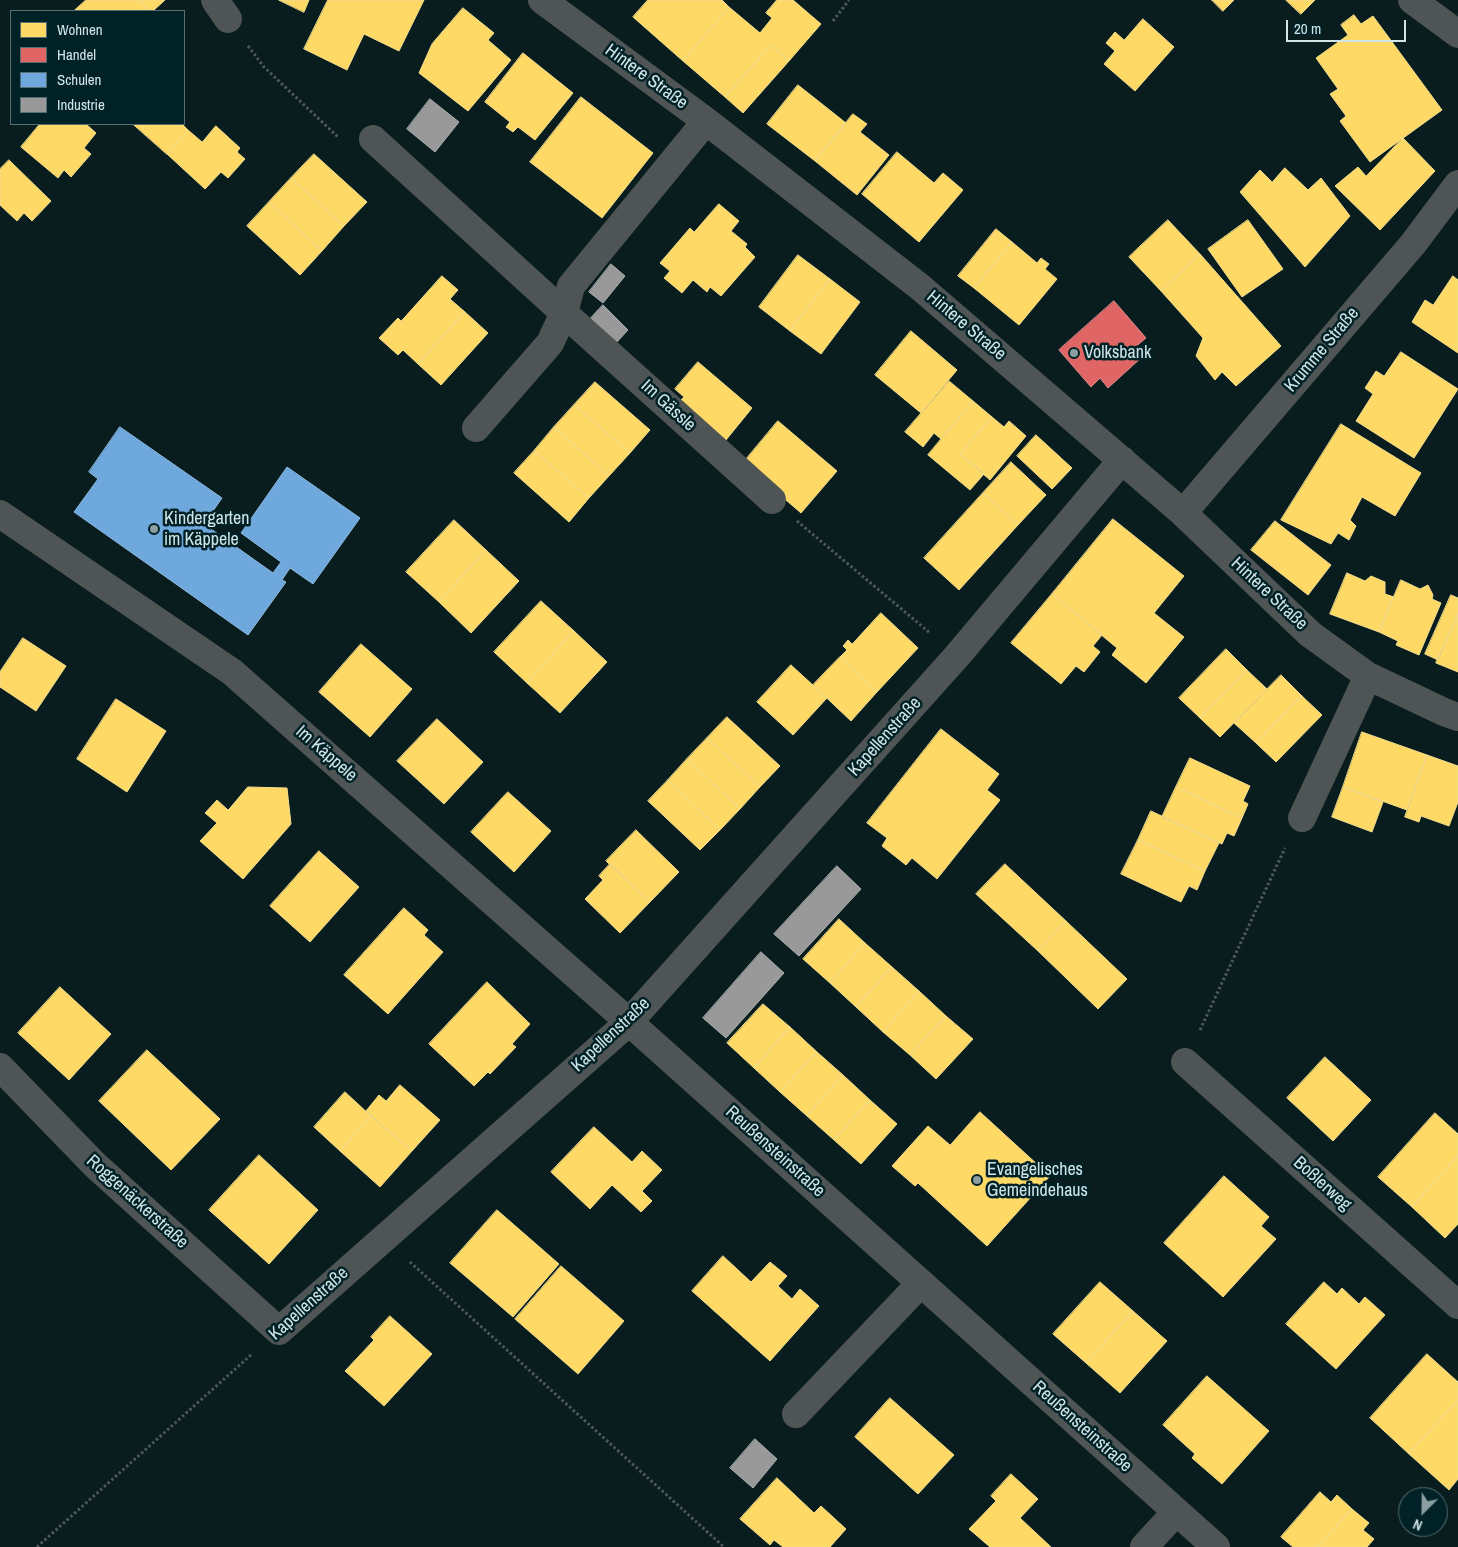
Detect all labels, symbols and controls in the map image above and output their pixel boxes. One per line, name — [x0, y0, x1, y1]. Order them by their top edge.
legend — [10, 10, 185, 125]
scale bar — [1288, 10, 1408, 42]
text: 20 m — [1294, 18, 1321, 39]
text: Wohnen — [57, 19, 103, 40]
street label: Hintere Straße — [600, 40, 692, 114]
text: Handel — [57, 44, 96, 65]
text: Schulen — [57, 69, 101, 90]
text: Industrie — [57, 94, 105, 115]
street label: Hintere Straße — [922, 287, 1010, 365]
street label: Krumme Straße — [1280, 303, 1364, 397]
place label: Volksbank — [1084, 342, 1151, 364]
marker: Volksbank — [1068, 347, 1080, 359]
street label: Im Gässle — [636, 376, 700, 436]
place label: Kindergarten im Käppele — [164, 508, 249, 550]
marker: Kindergarten im Käppele — [148, 523, 160, 535]
street label: Hintere Straße — [1226, 553, 1312, 635]
street label: Kapellenstraße — [844, 693, 926, 781]
street label: Im Käppele — [291, 721, 361, 787]
street label: Kapellenstraße — [567, 993, 655, 1077]
street label: Reußensteinstraße — [721, 1102, 829, 1202]
street label: Roggenäckerstraße — [82, 1151, 192, 1253]
street label: Boßlerweg — [1289, 1152, 1355, 1216]
place label: Evangelisches Gemeindehaus — [987, 1159, 1088, 1202]
marker: Evangelisches Gemeindehaus — [971, 1174, 983, 1186]
street label: Kapellenstraße — [265, 1263, 353, 1345]
street label: Reußensteinstraße — [1028, 1377, 1136, 1477]
north arrow — [1398, 1487, 1448, 1537]
text: N — [1410, 1515, 1425, 1535]

